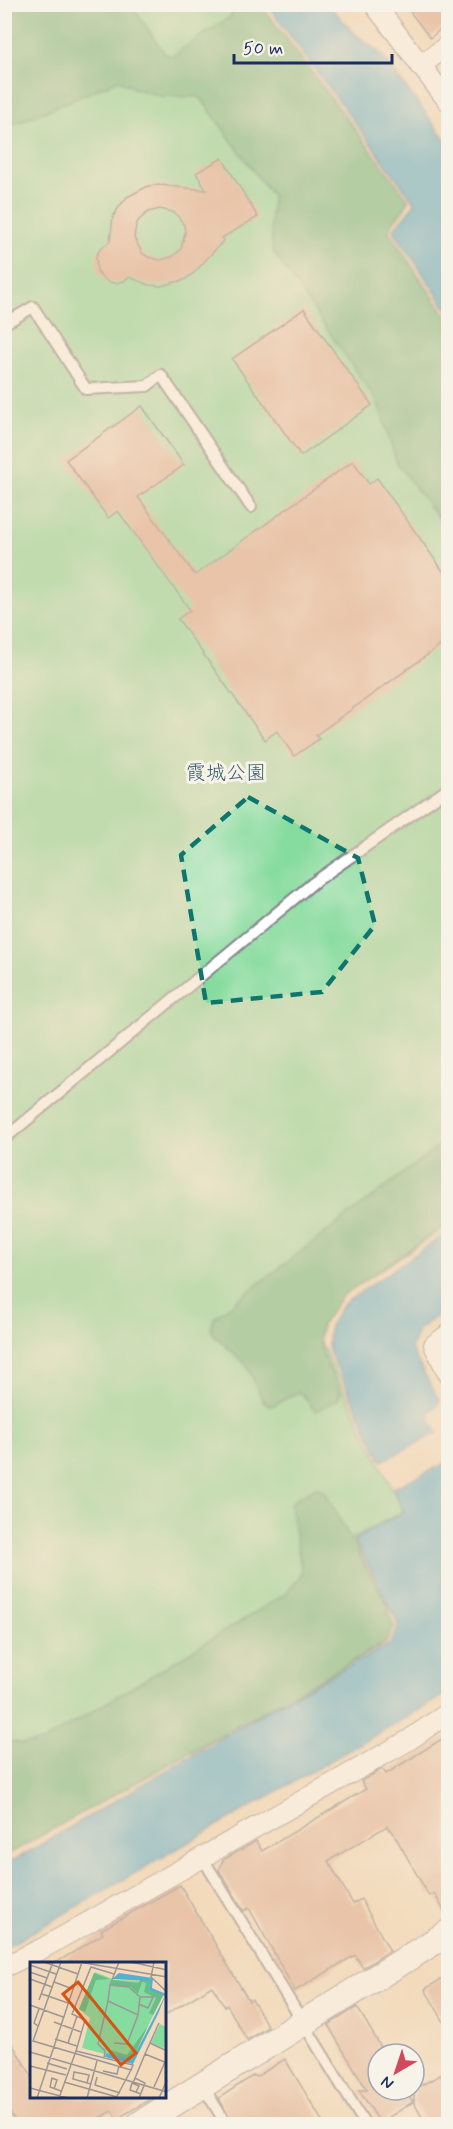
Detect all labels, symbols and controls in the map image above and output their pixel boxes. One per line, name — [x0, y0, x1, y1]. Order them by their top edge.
scale bar — [234, 27, 392, 65]
text: 50 m — [243, 37, 283, 61]
park label: 霞城公園 — [186, 760, 266, 787]
inset map — [30, 1962, 166, 2099]
north arrow — [366, 2042, 426, 2102]
text: N — [377, 2071, 398, 2094]

